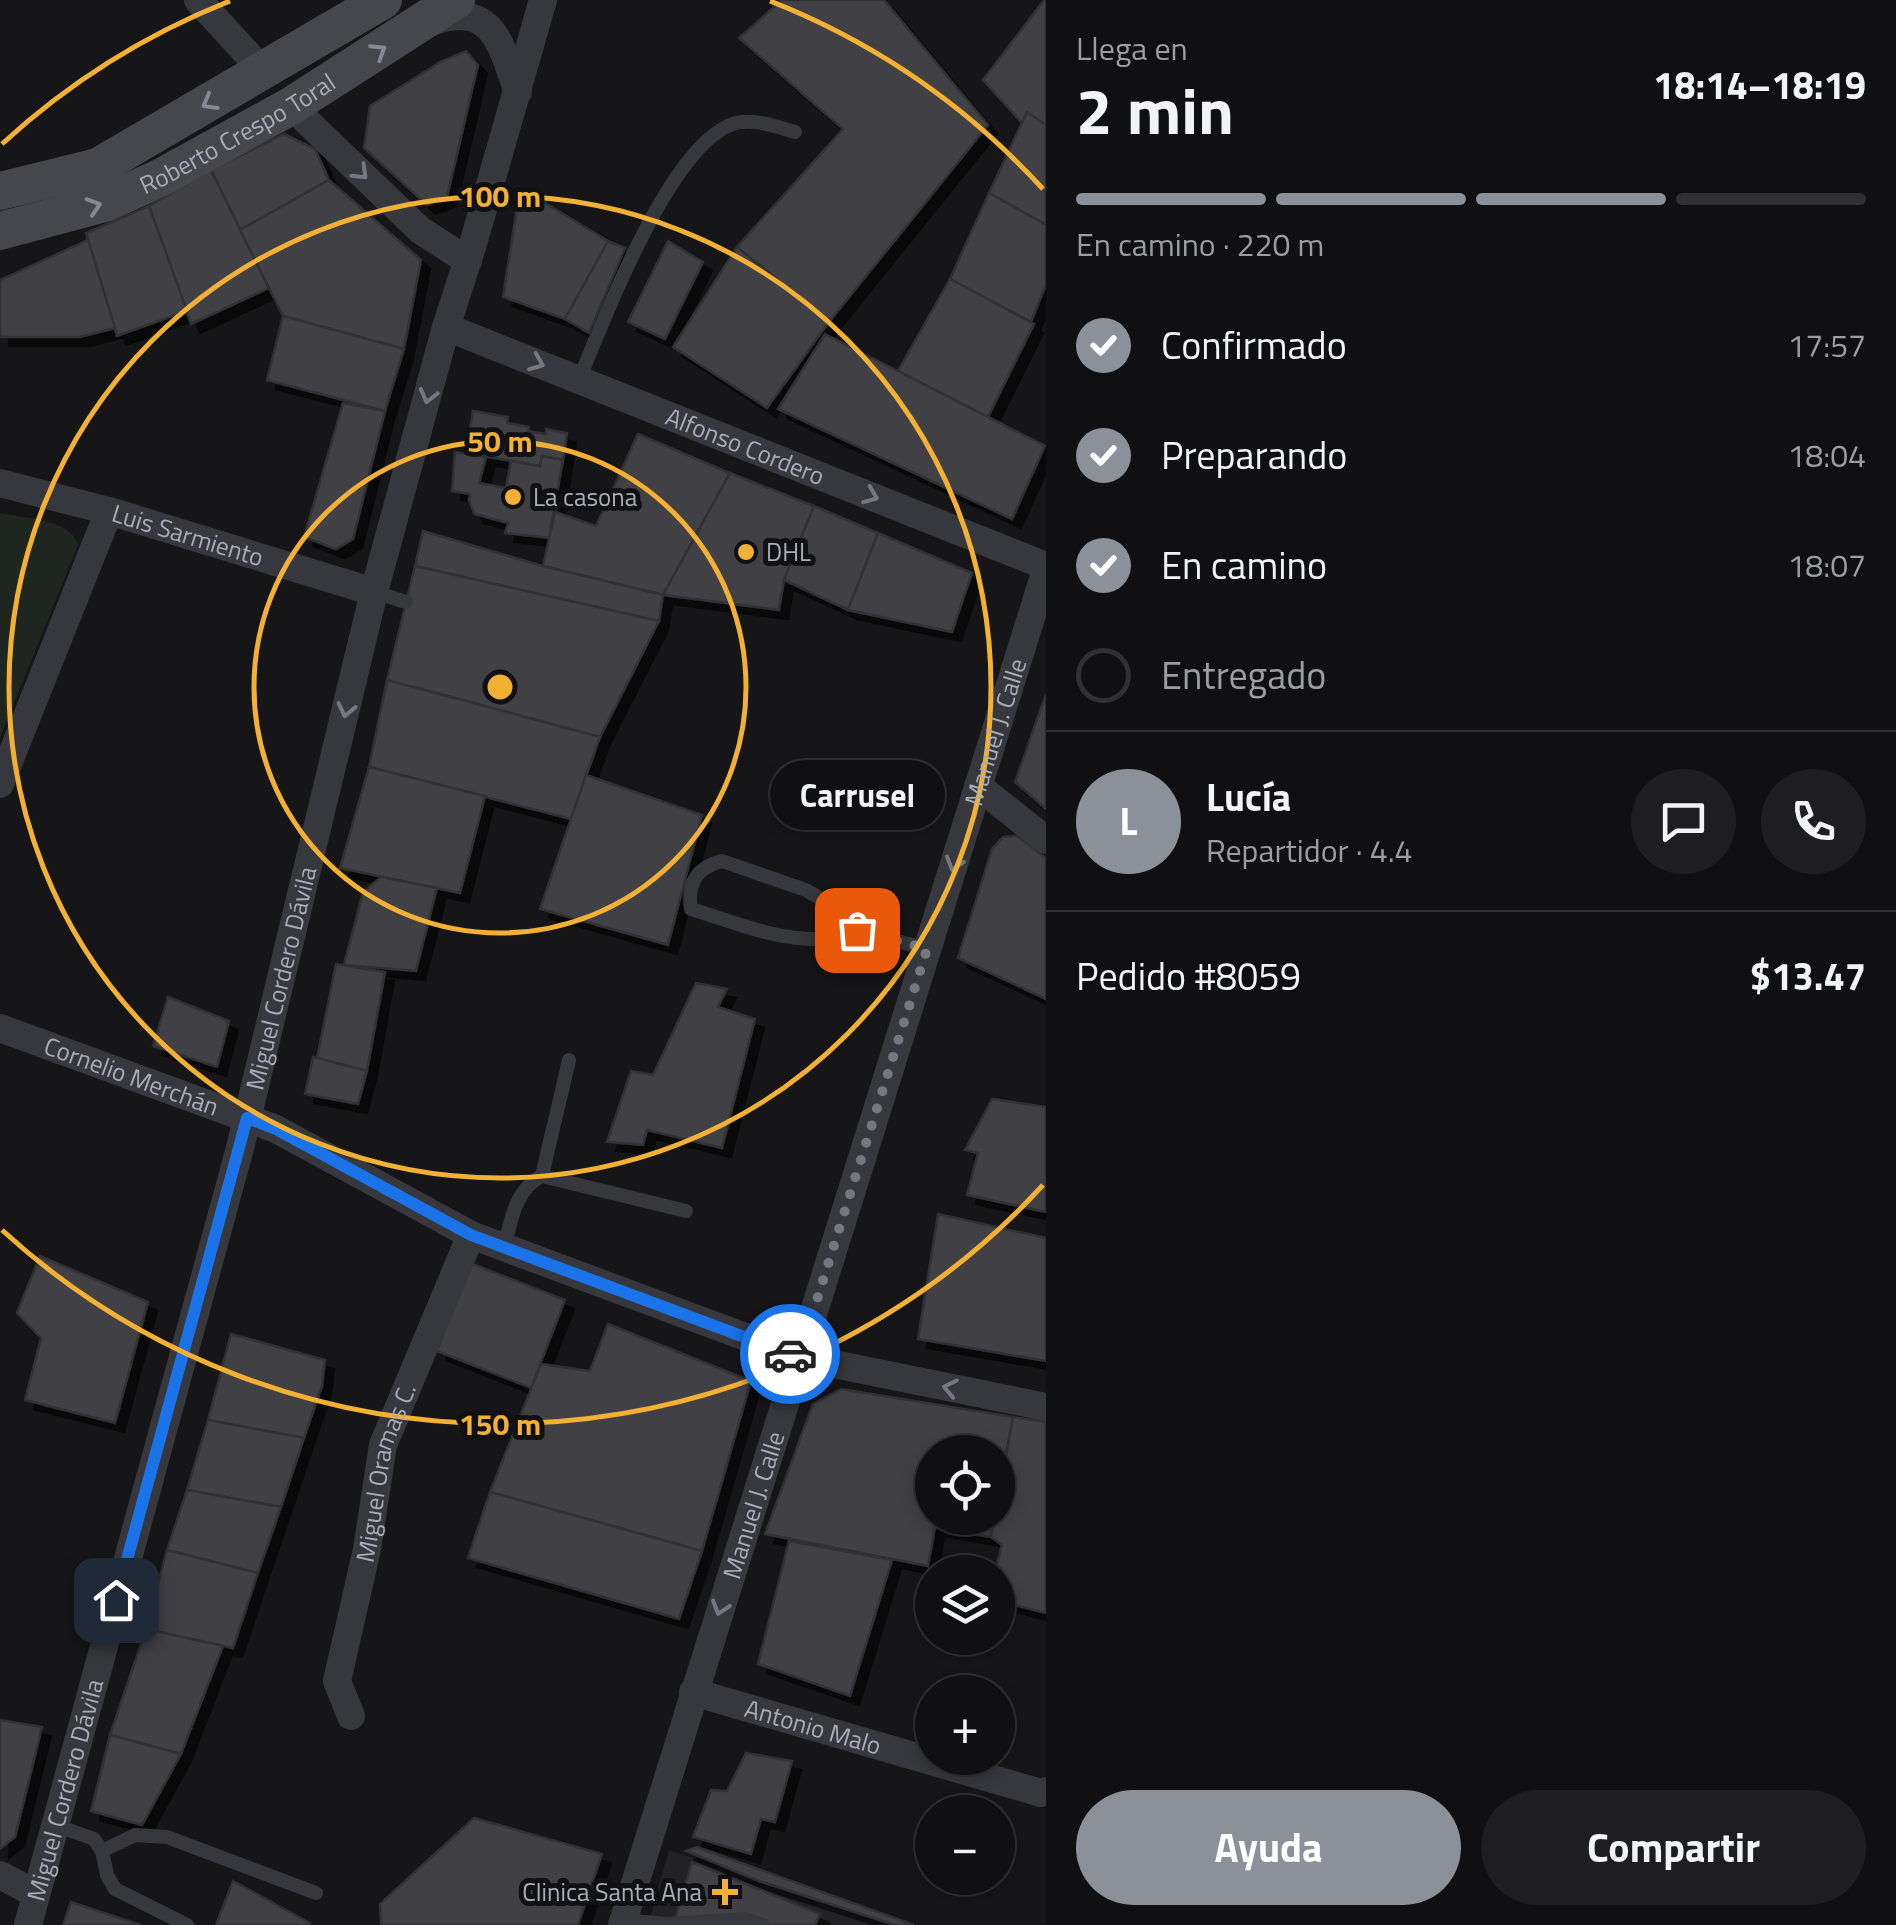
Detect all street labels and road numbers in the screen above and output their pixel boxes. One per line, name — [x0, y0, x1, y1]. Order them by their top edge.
street label: Roberto Crespo Toral — [133, 63, 343, 204]
street label: Alfonso Cordero — [660, 397, 830, 495]
street label: Luis Sarmiento — [107, 494, 268, 576]
street label: Manuel J. Calle — [954, 653, 1036, 811]
street label: Miguel Cordero Dávila — [236, 862, 326, 1094]
street label: Cornelio Merchán — [39, 1027, 224, 1125]
street label: Miguel Oramas C. — [346, 1377, 426, 1566]
street label: Manuel J. Calle — [712, 1427, 794, 1584]
street label: Miguel Cordero Dávila — [16, 1674, 113, 1905]
street label: Antonio Malo — [740, 1689, 886, 1765]

